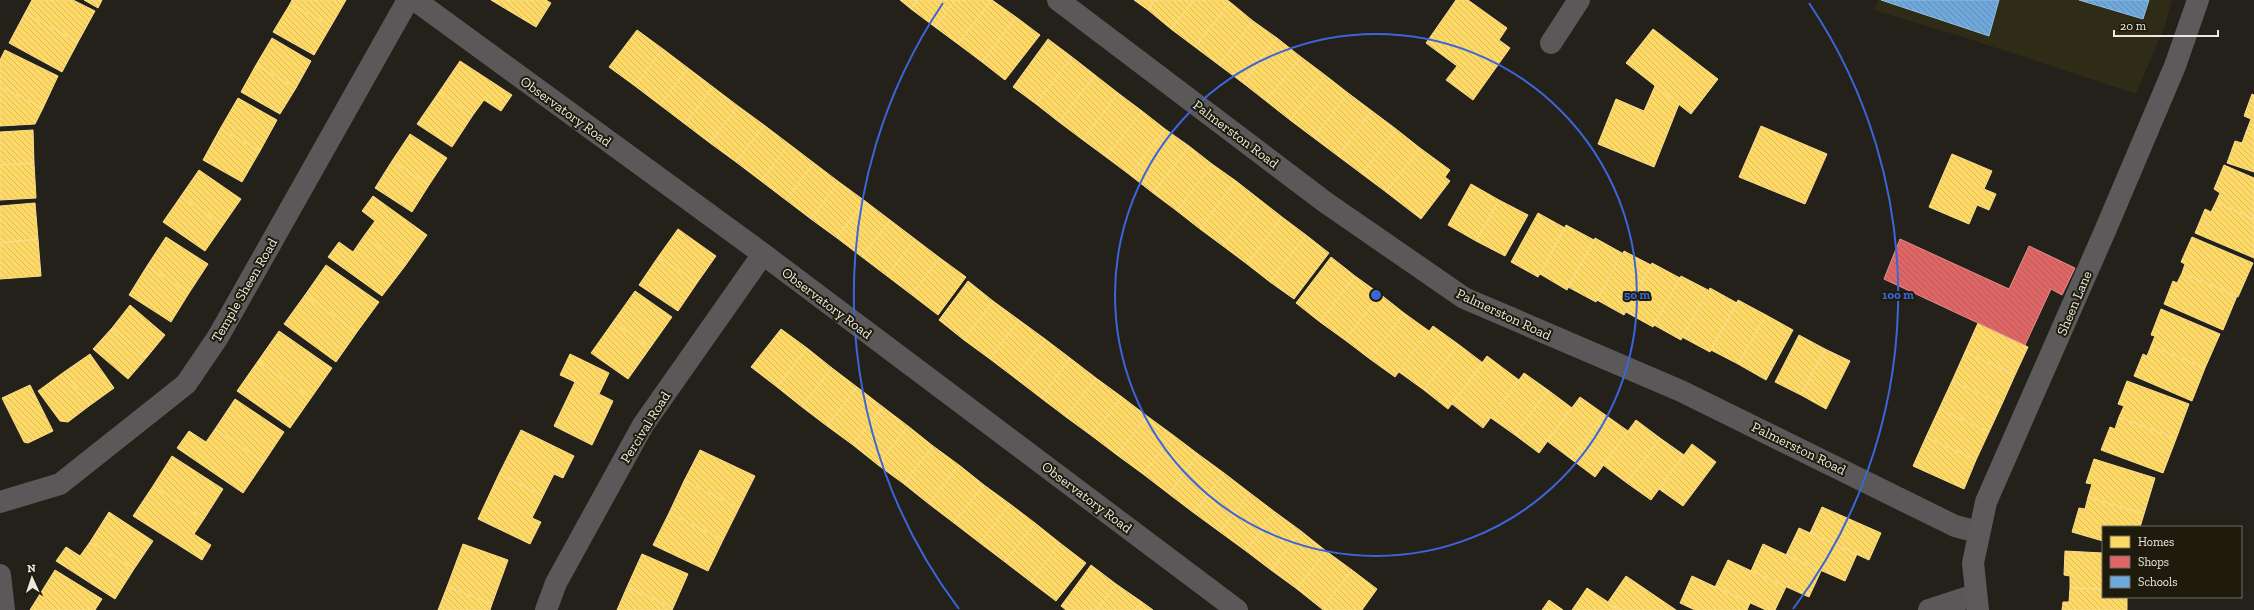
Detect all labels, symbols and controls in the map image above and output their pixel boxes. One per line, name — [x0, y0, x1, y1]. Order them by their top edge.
scale bar — [2114, 12, 2218, 38]
text: 20 m — [2120, 19, 2147, 33]
street label: Observatory Road — [517, 73, 615, 150]
street label: Palmerston Road — [1190, 97, 1282, 172]
street label: Temple Sheen Road — [208, 235, 281, 345]
street label: Observatory Road — [778, 264, 875, 343]
street label: Sheen Lane — [2053, 268, 2096, 338]
street label: Palmerston Road — [1454, 285, 1554, 344]
centre of rings — [1369, 288, 1383, 302]
text: 50 m — [1624, 288, 1650, 302]
text: 100 m — [1882, 288, 1914, 302]
street label: Percival Road — [617, 388, 674, 466]
street label: Palmerston Road — [1749, 418, 1849, 479]
street label: Observatory Road — [1038, 458, 1135, 537]
legend — [2102, 526, 2242, 598]
text: Homes — [2138, 535, 2174, 549]
text: Shops — [2138, 555, 2169, 569]
north arrow — [12, 558, 52, 598]
text: N — [27, 562, 37, 575]
text: Schools — [2138, 575, 2177, 589]

